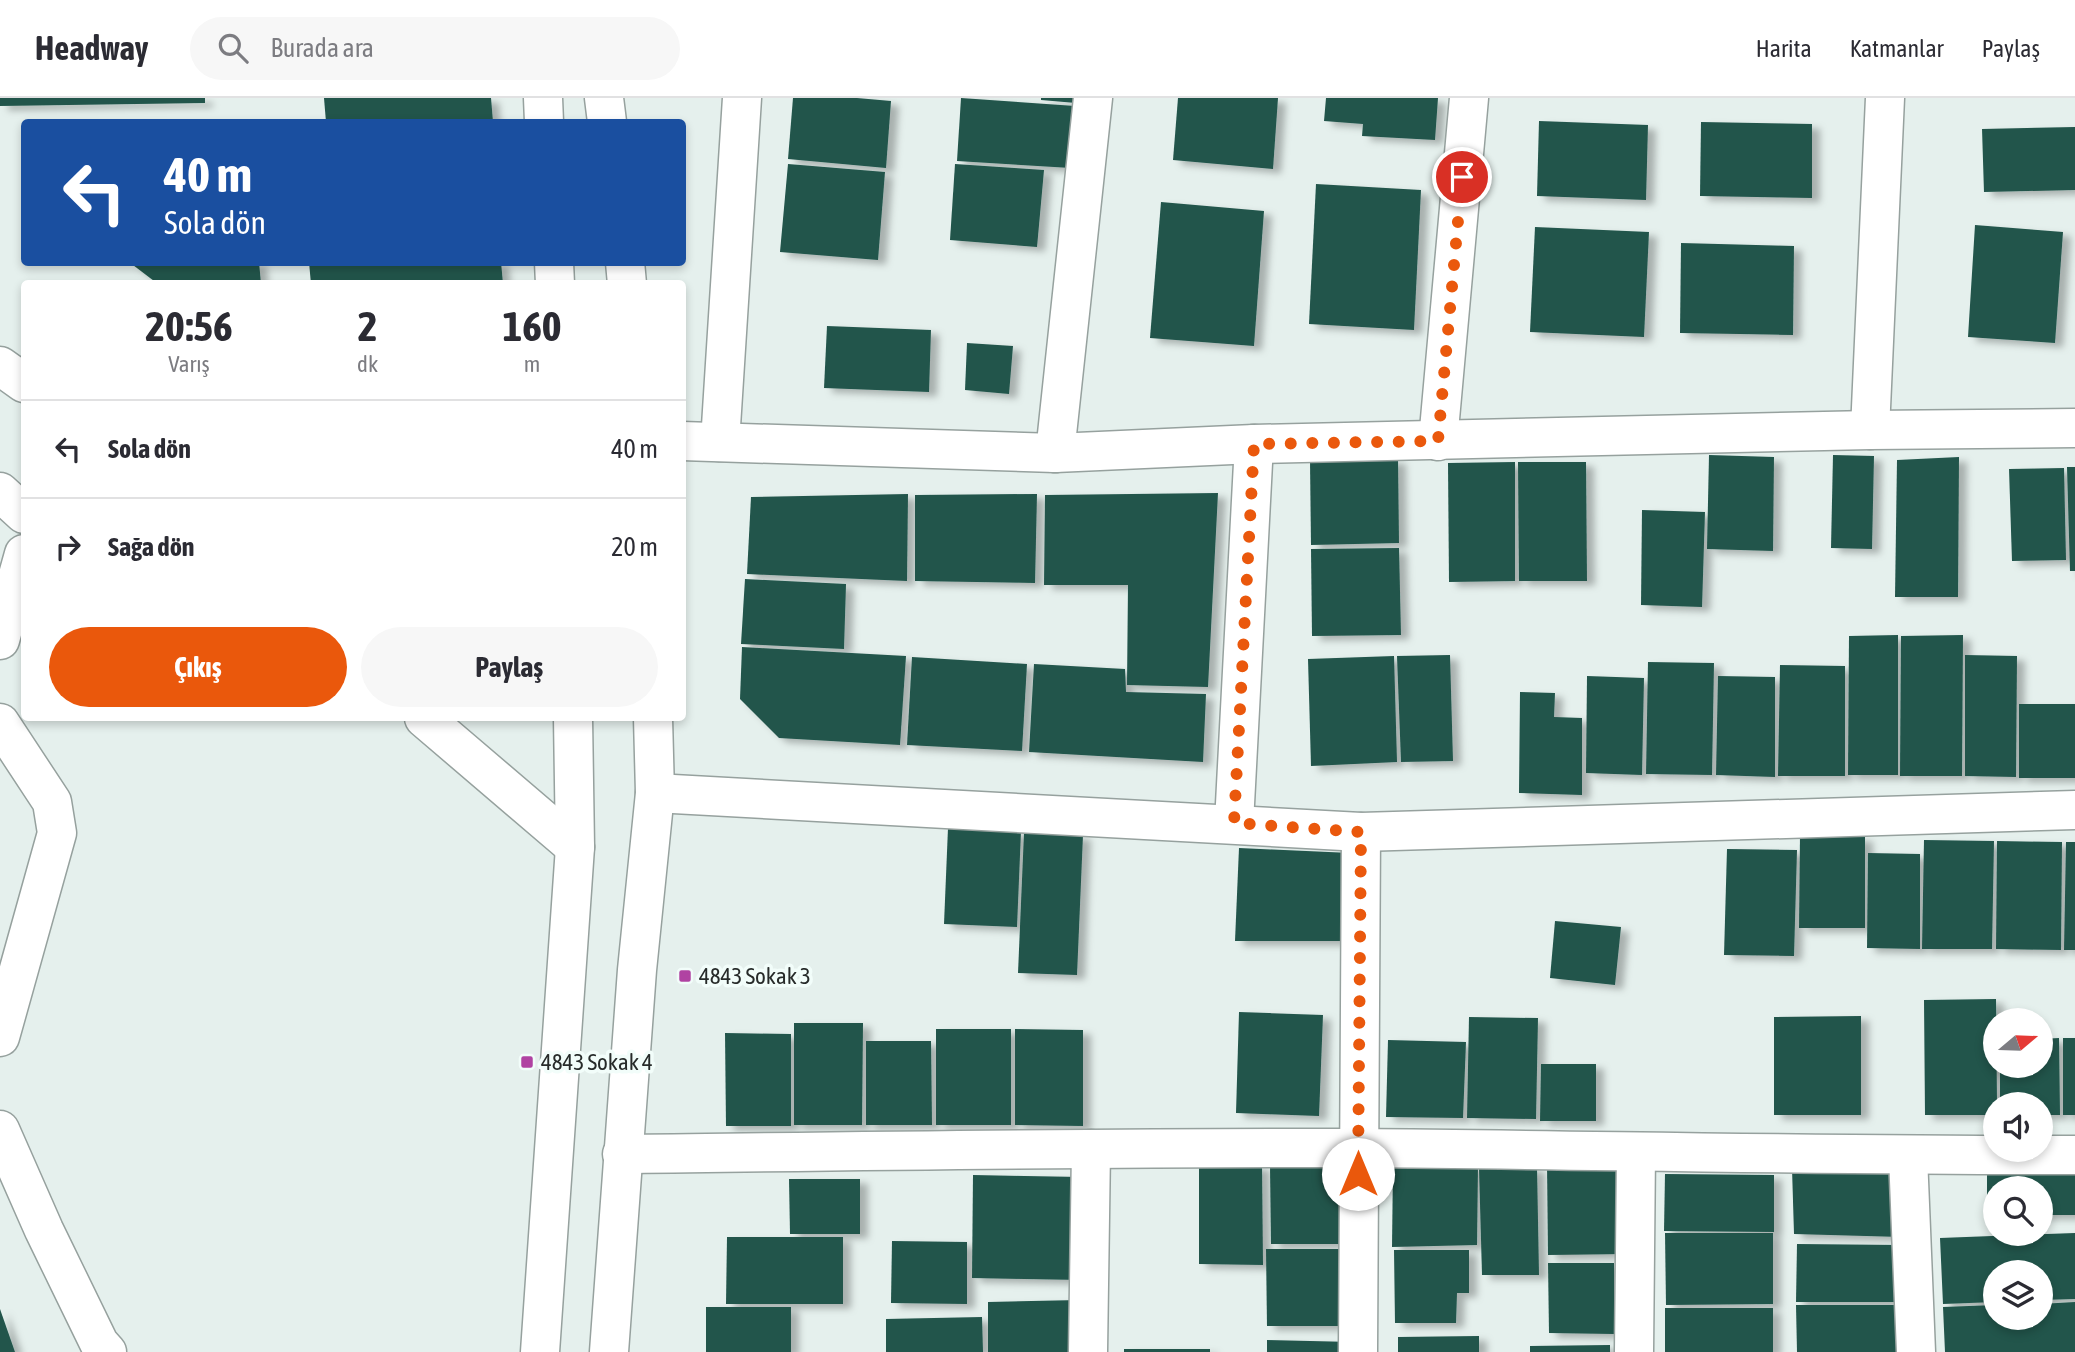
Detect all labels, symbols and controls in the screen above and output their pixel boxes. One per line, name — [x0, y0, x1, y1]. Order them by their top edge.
search box — [190, 17, 680, 80]
text: Headway — [35, 29, 148, 67]
icon: search — [214, 29, 252, 67]
text: Burada ara — [270, 33, 374, 63]
text: Harita — [1756, 35, 1812, 62]
text: Katmanlar — [1850, 35, 1944, 62]
text: Paylaş — [1982, 35, 2040, 62]
text: 40 m — [164, 146, 252, 202]
icon: left — [49, 147, 140, 238]
pin — [1432, 147, 1492, 207]
icon: arrive — [1443, 158, 1481, 196]
text: Sola dön — [164, 204, 266, 241]
text: 20:56 — [145, 302, 233, 350]
text: 2 — [358, 302, 377, 350]
text: 160 — [502, 302, 562, 350]
text: Varış — [168, 351, 210, 377]
text: dk — [357, 351, 378, 377]
text: m — [524, 351, 540, 377]
icon: left — [49, 430, 87, 468]
text: Sola dön — [108, 434, 191, 464]
text: 40 m — [611, 434, 658, 464]
icon: right — [49, 528, 87, 566]
text: Sağa dön — [108, 532, 194, 562]
text: 20 m — [611, 532, 658, 562]
button: Çıkış — [49, 627, 347, 707]
button: Paylaş — [361, 627, 658, 707]
place label: 4843 Sokak 3 — [699, 963, 811, 989]
marker: 4843 Sokak 3 — [677, 968, 693, 984]
north arrow — [1983, 1008, 2053, 1078]
map controls — [1983, 1008, 2053, 1330]
place label: 4843 Sokak 4 — [541, 1049, 653, 1075]
marker: 4843 Sokak 4 — [519, 1054, 535, 1070]
button: sound — [1983, 1092, 2053, 1162]
position arrow — [1321, 1137, 1395, 1211]
button: search — [1983, 1176, 2053, 1246]
button: layers — [1983, 1260, 2053, 1330]

